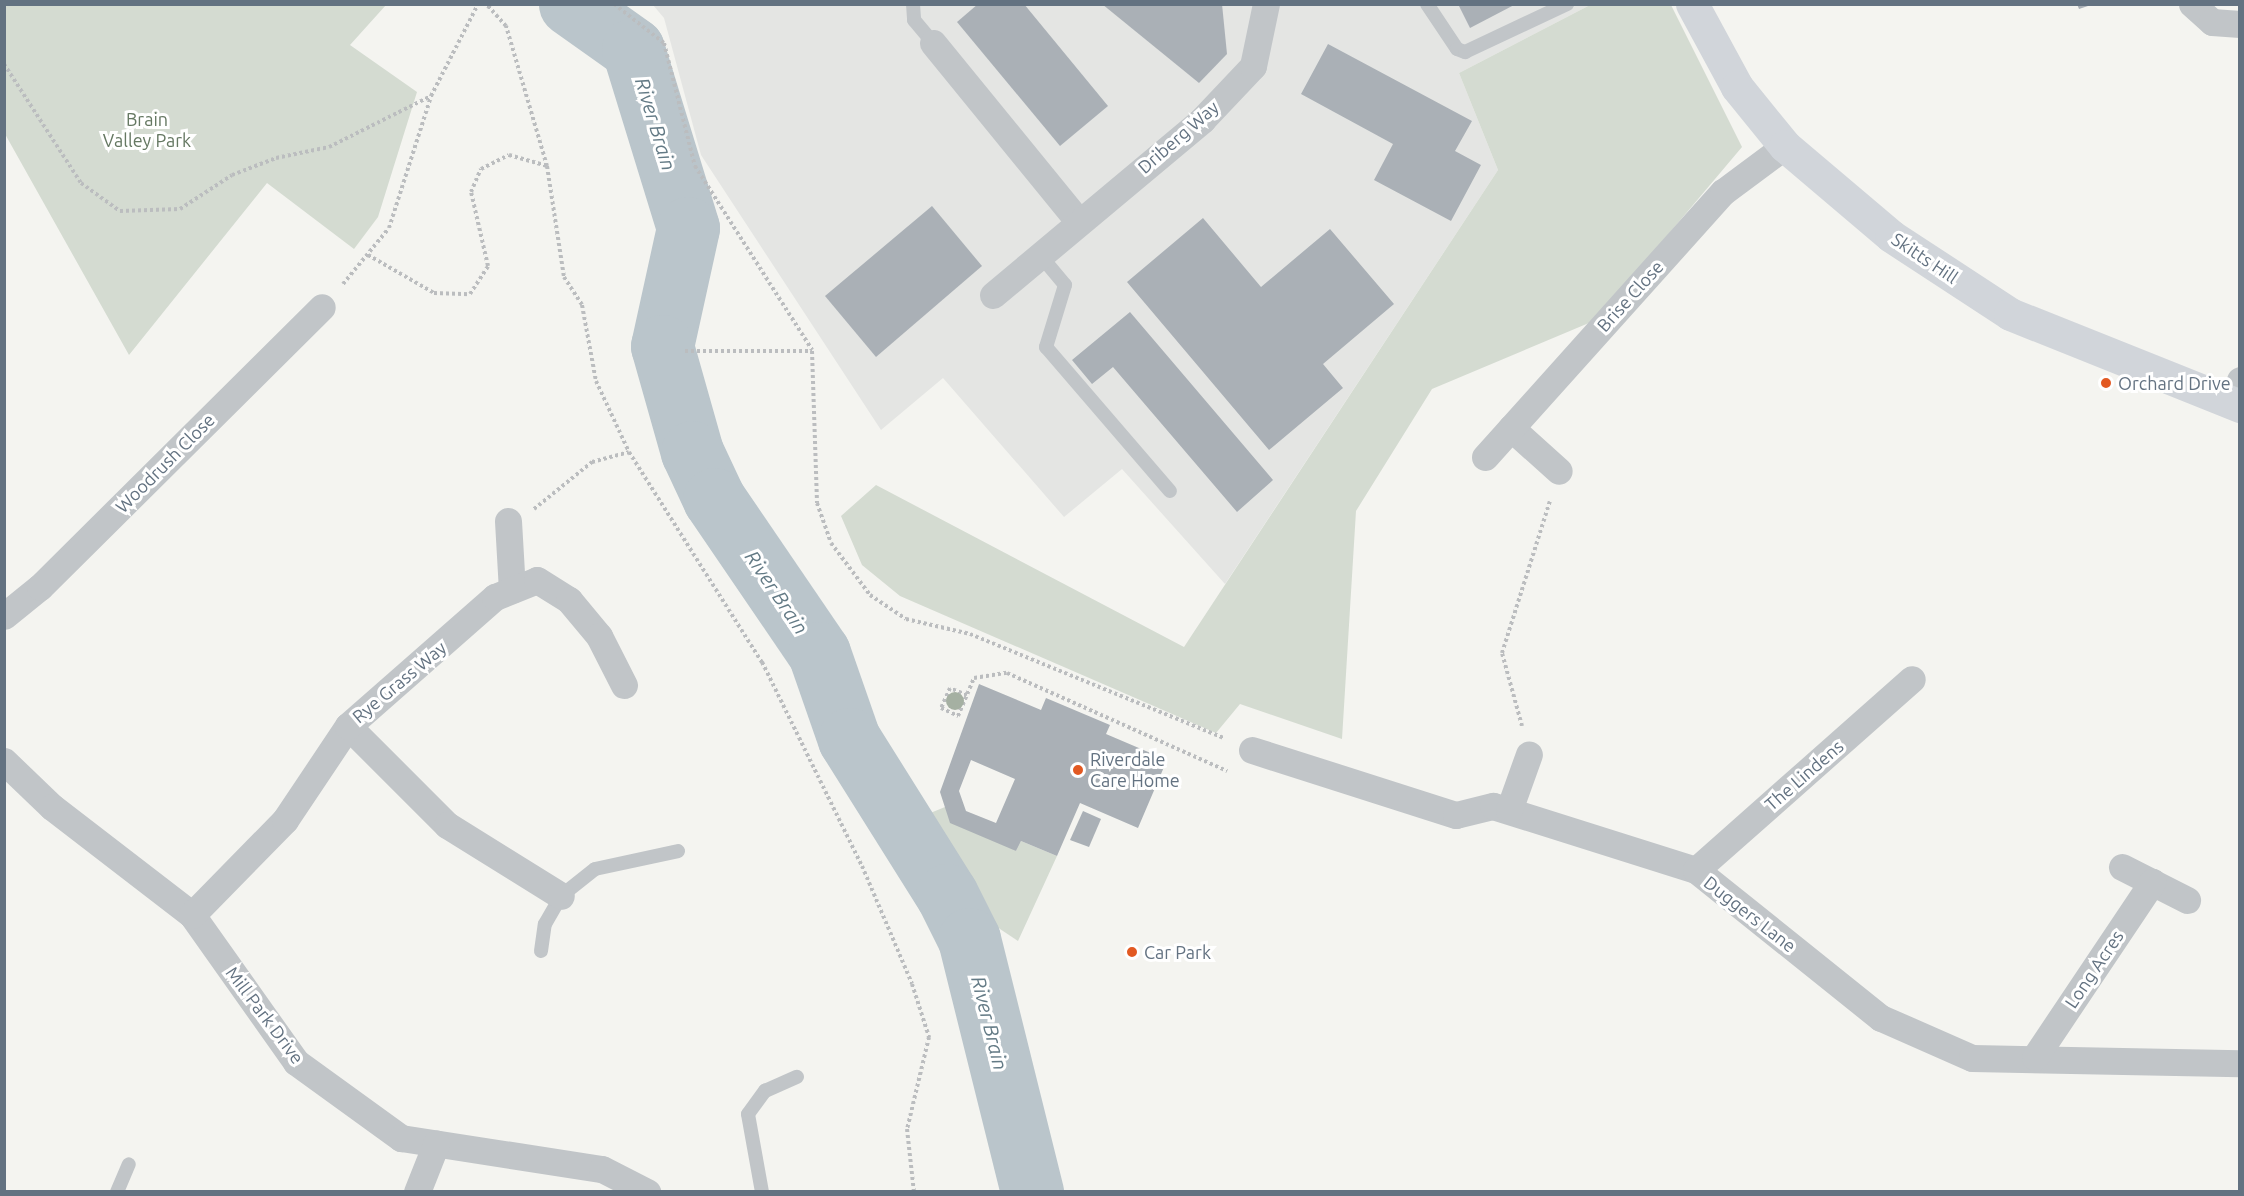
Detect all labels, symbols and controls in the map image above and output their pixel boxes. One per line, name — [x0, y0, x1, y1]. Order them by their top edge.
water label: River Brain — [631, 75, 681, 173]
street label: Driberg Way — [1133, 96, 1223, 178]
park label: Brain Valley Park — [103, 109, 191, 152]
street label: Skitts Hill — [1888, 228, 1962, 288]
street label: Brise Close — [1592, 256, 1668, 336]
place label: Orchard Drive — [2118, 372, 2231, 394]
marker: Orchard Drive — [2099, 376, 2113, 390]
street label: Woodrush Close — [111, 409, 219, 517]
water label: River Brain — [740, 546, 814, 638]
street label: Rye Grass Way — [348, 636, 450, 728]
street label: The Lindens — [1760, 735, 1848, 815]
place label: Riverdale Care Home — [1090, 749, 1180, 792]
marker: Riverdale Care Home — [1071, 763, 1085, 777]
street label: Duggers Lane — [1700, 871, 1800, 957]
street label: Long Acres — [2060, 926, 2128, 1012]
place label: Car Park — [1144, 941, 1211, 963]
marker: Car Park — [1125, 945, 1139, 959]
street label: Mill Park Drive — [221, 962, 309, 1068]
water label: River Brain — [967, 974, 1013, 1072]

